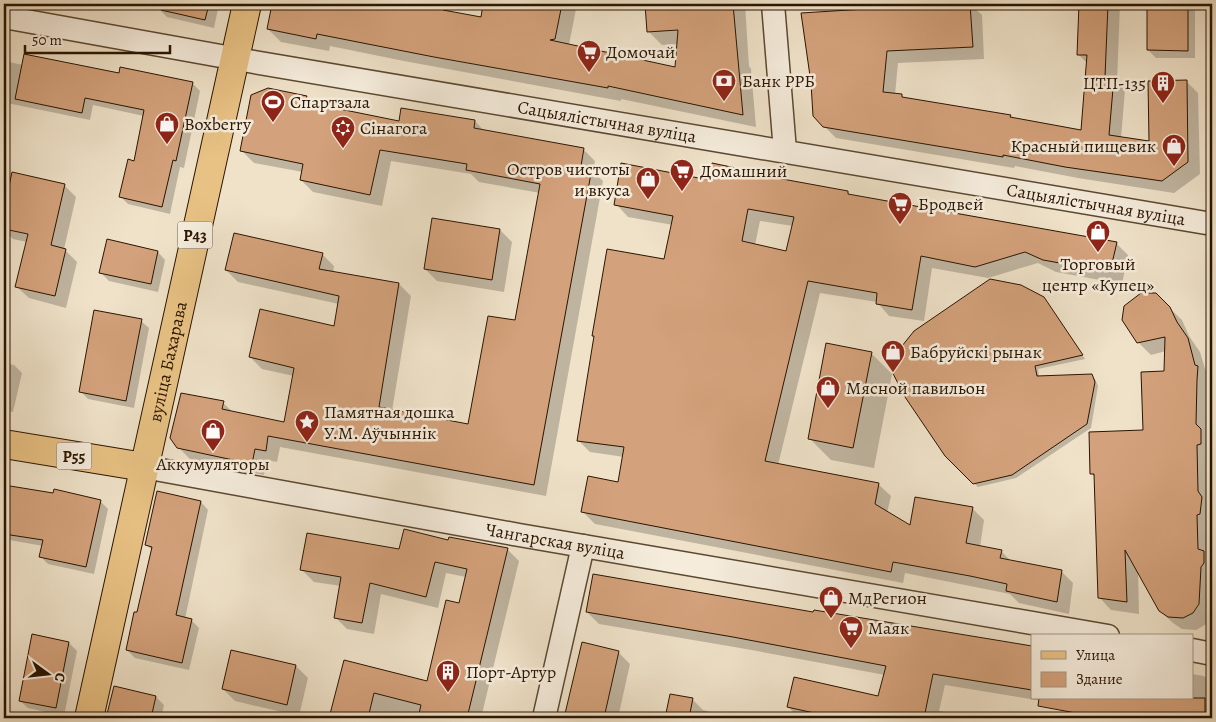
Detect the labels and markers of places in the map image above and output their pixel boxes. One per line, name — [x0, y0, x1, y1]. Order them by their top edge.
supermarket icon: Домочай — [576, 39, 602, 73]
place label: Домочай — [606, 40, 675, 64]
bank icon: Банк РРБ — [711, 68, 737, 102]
place label: Банк РРБ — [742, 69, 815, 93]
building icon: ЦТП-135 — [1150, 70, 1176, 104]
place label: ЦТП-135 — [1083, 71, 1146, 95]
sports icon: Спартзала — [260, 89, 286, 123]
place label: Спартзала — [290, 90, 371, 114]
shop icon: Boxberry — [154, 111, 180, 145]
place label: Boxberry — [184, 112, 252, 136]
synagogue icon: Сінагога — [330, 115, 356, 149]
place label: Сінагога — [360, 116, 428, 140]
shop icon: Красный пищевик — [1161, 133, 1187, 167]
place label: Красный пищевик — [1011, 134, 1156, 158]
place label: Остров чистоты и вкуса — [507, 157, 631, 202]
supermarket icon: Домашний — [669, 158, 695, 192]
place label: Домашний — [700, 159, 787, 183]
shop icon: Остров чистоты и вкуса — [635, 166, 661, 200]
supermarket icon: Бродвей — [887, 191, 913, 225]
place label: Бродвей — [918, 192, 983, 216]
shop icon: Торговый центр «Купец» — [1085, 219, 1111, 253]
place label: Торговый центр «Купец» — [1042, 252, 1155, 297]
shop icon: Бабруйскі рынак — [880, 339, 906, 373]
place label: Бабруйскі рынак — [910, 340, 1042, 364]
shop icon: Мясной павильон — [815, 375, 841, 409]
place label: Мясной павильон — [846, 376, 985, 400]
place label: Памятная дошка У.М. Аўчыннік — [324, 400, 455, 445]
place icon: Памятная дошка У.М. Аўчыннік — [294, 409, 320, 443]
shop icon: Аккумуляторы — [200, 418, 226, 452]
place label: Аккумуляторы — [155, 452, 270, 476]
shop icon: МдРегион — [818, 585, 844, 619]
place label: МдРегион — [848, 586, 927, 610]
supermarket icon: Маяк — [838, 615, 864, 649]
place label: Маяк — [868, 616, 909, 640]
building icon: Порт-Артур — [435, 659, 461, 693]
place label: Порт-Артур — [466, 660, 556, 684]

